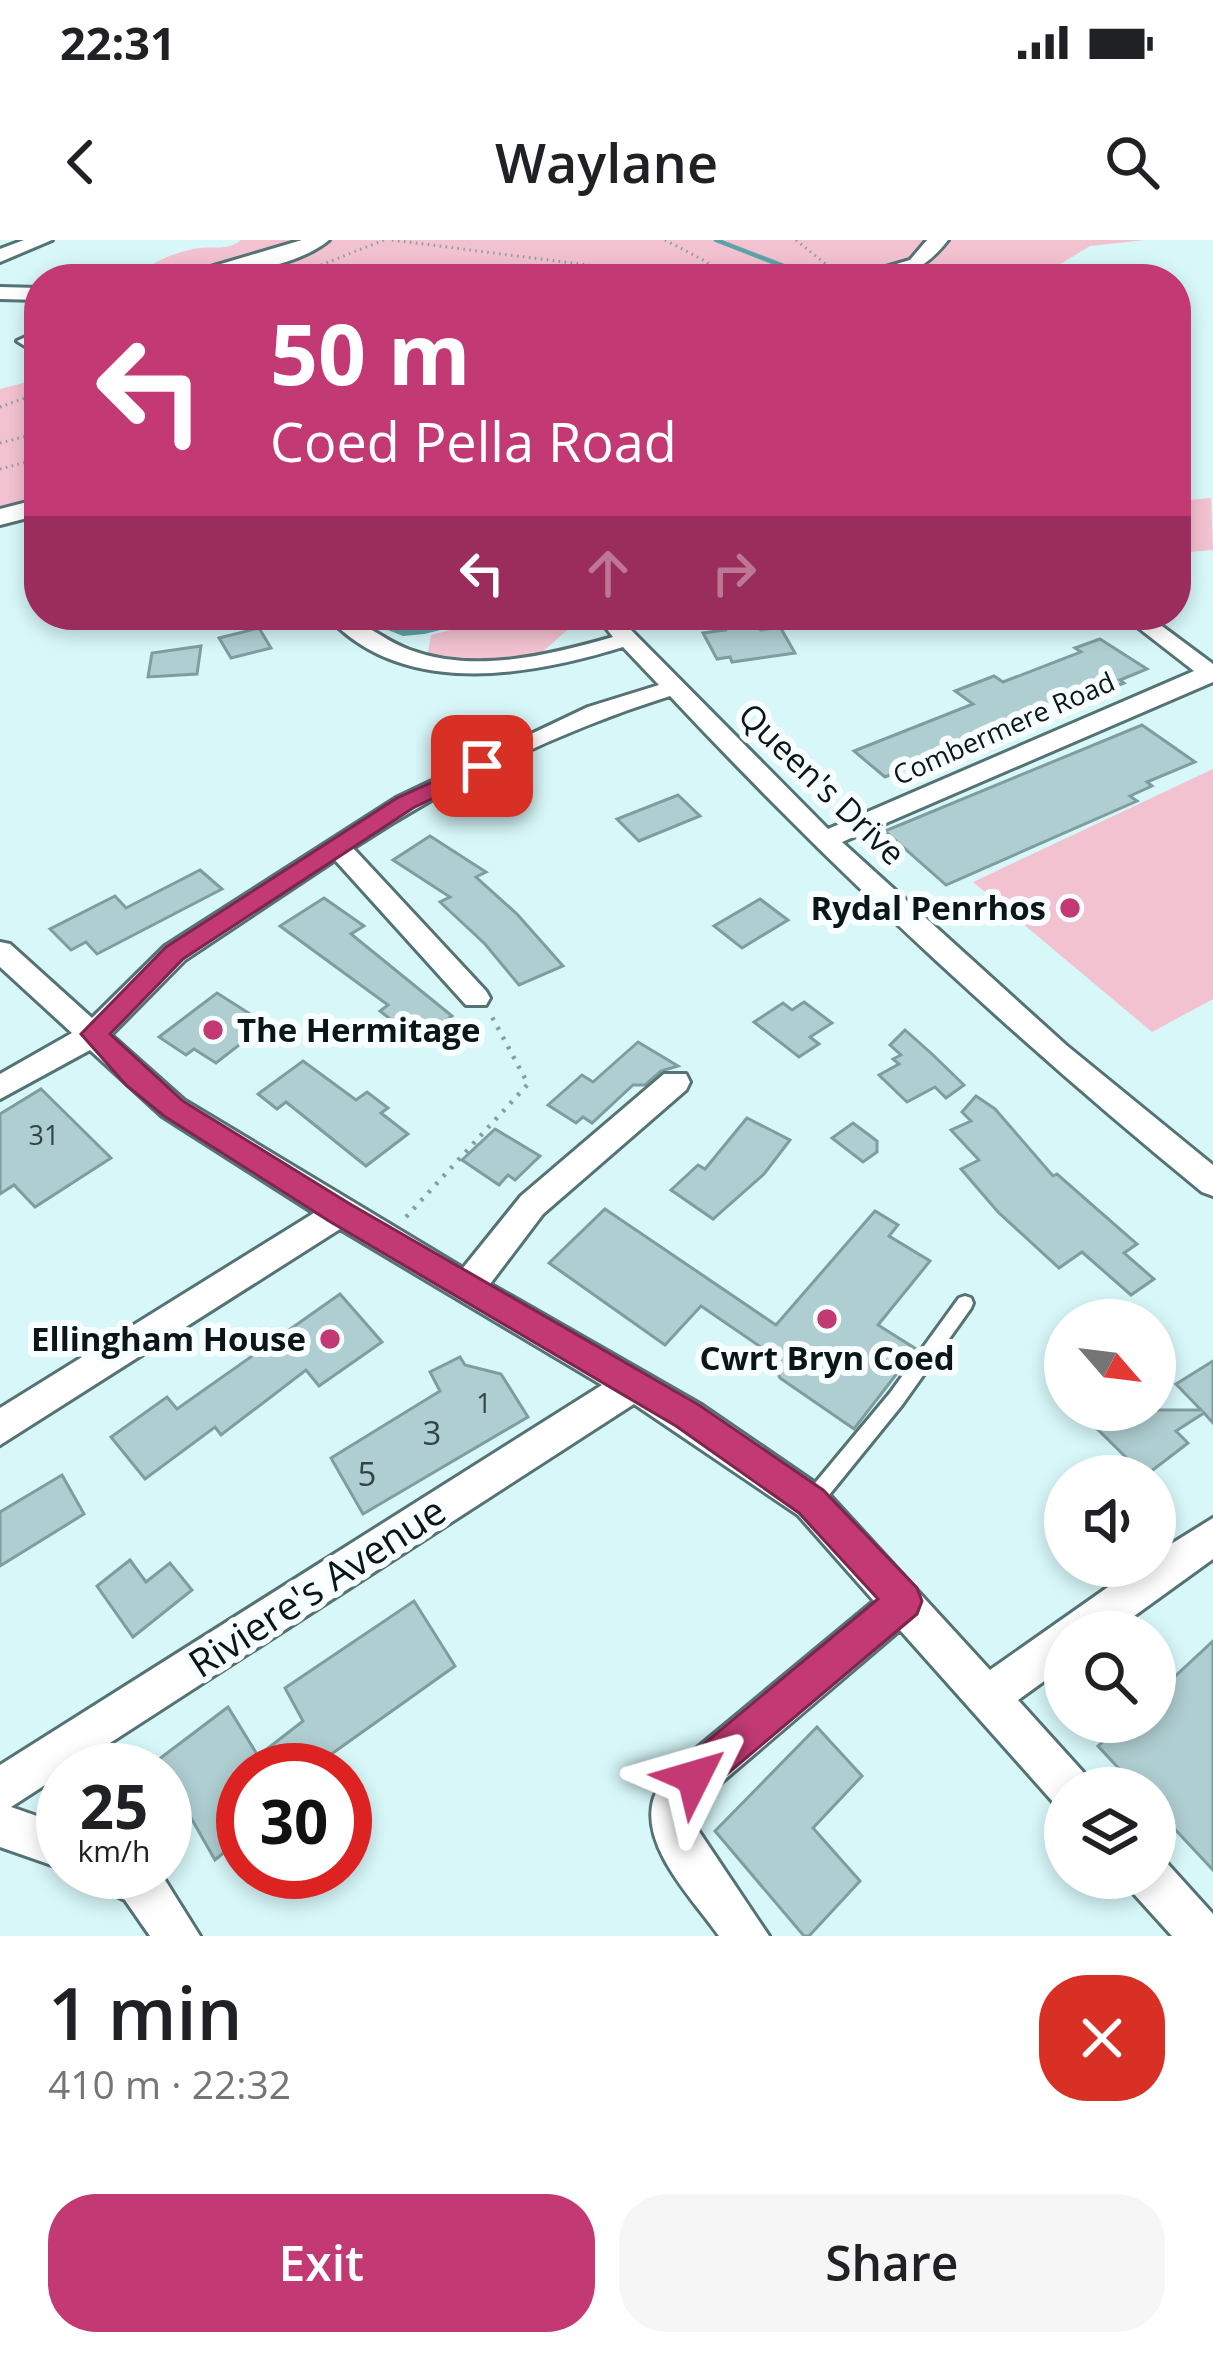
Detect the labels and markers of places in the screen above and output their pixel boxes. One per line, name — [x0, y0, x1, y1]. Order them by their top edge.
pin — [431, 715, 533, 817]
place label: Rydal Penrhos — [811, 885, 1046, 930]
marker: Rydal Penrhos — [1057, 895, 1083, 921]
place label: The Hermitage — [237, 1007, 480, 1052]
marker: The Hermitage — [200, 1017, 226, 1043]
marker: Cwrt Bryn Coed — [814, 1306, 840, 1332]
place label: Ellingham House — [31, 1316, 306, 1361]
marker: Ellingham House — [317, 1326, 343, 1352]
place label: Cwrt Bryn Coed — [699, 1335, 955, 1380]

